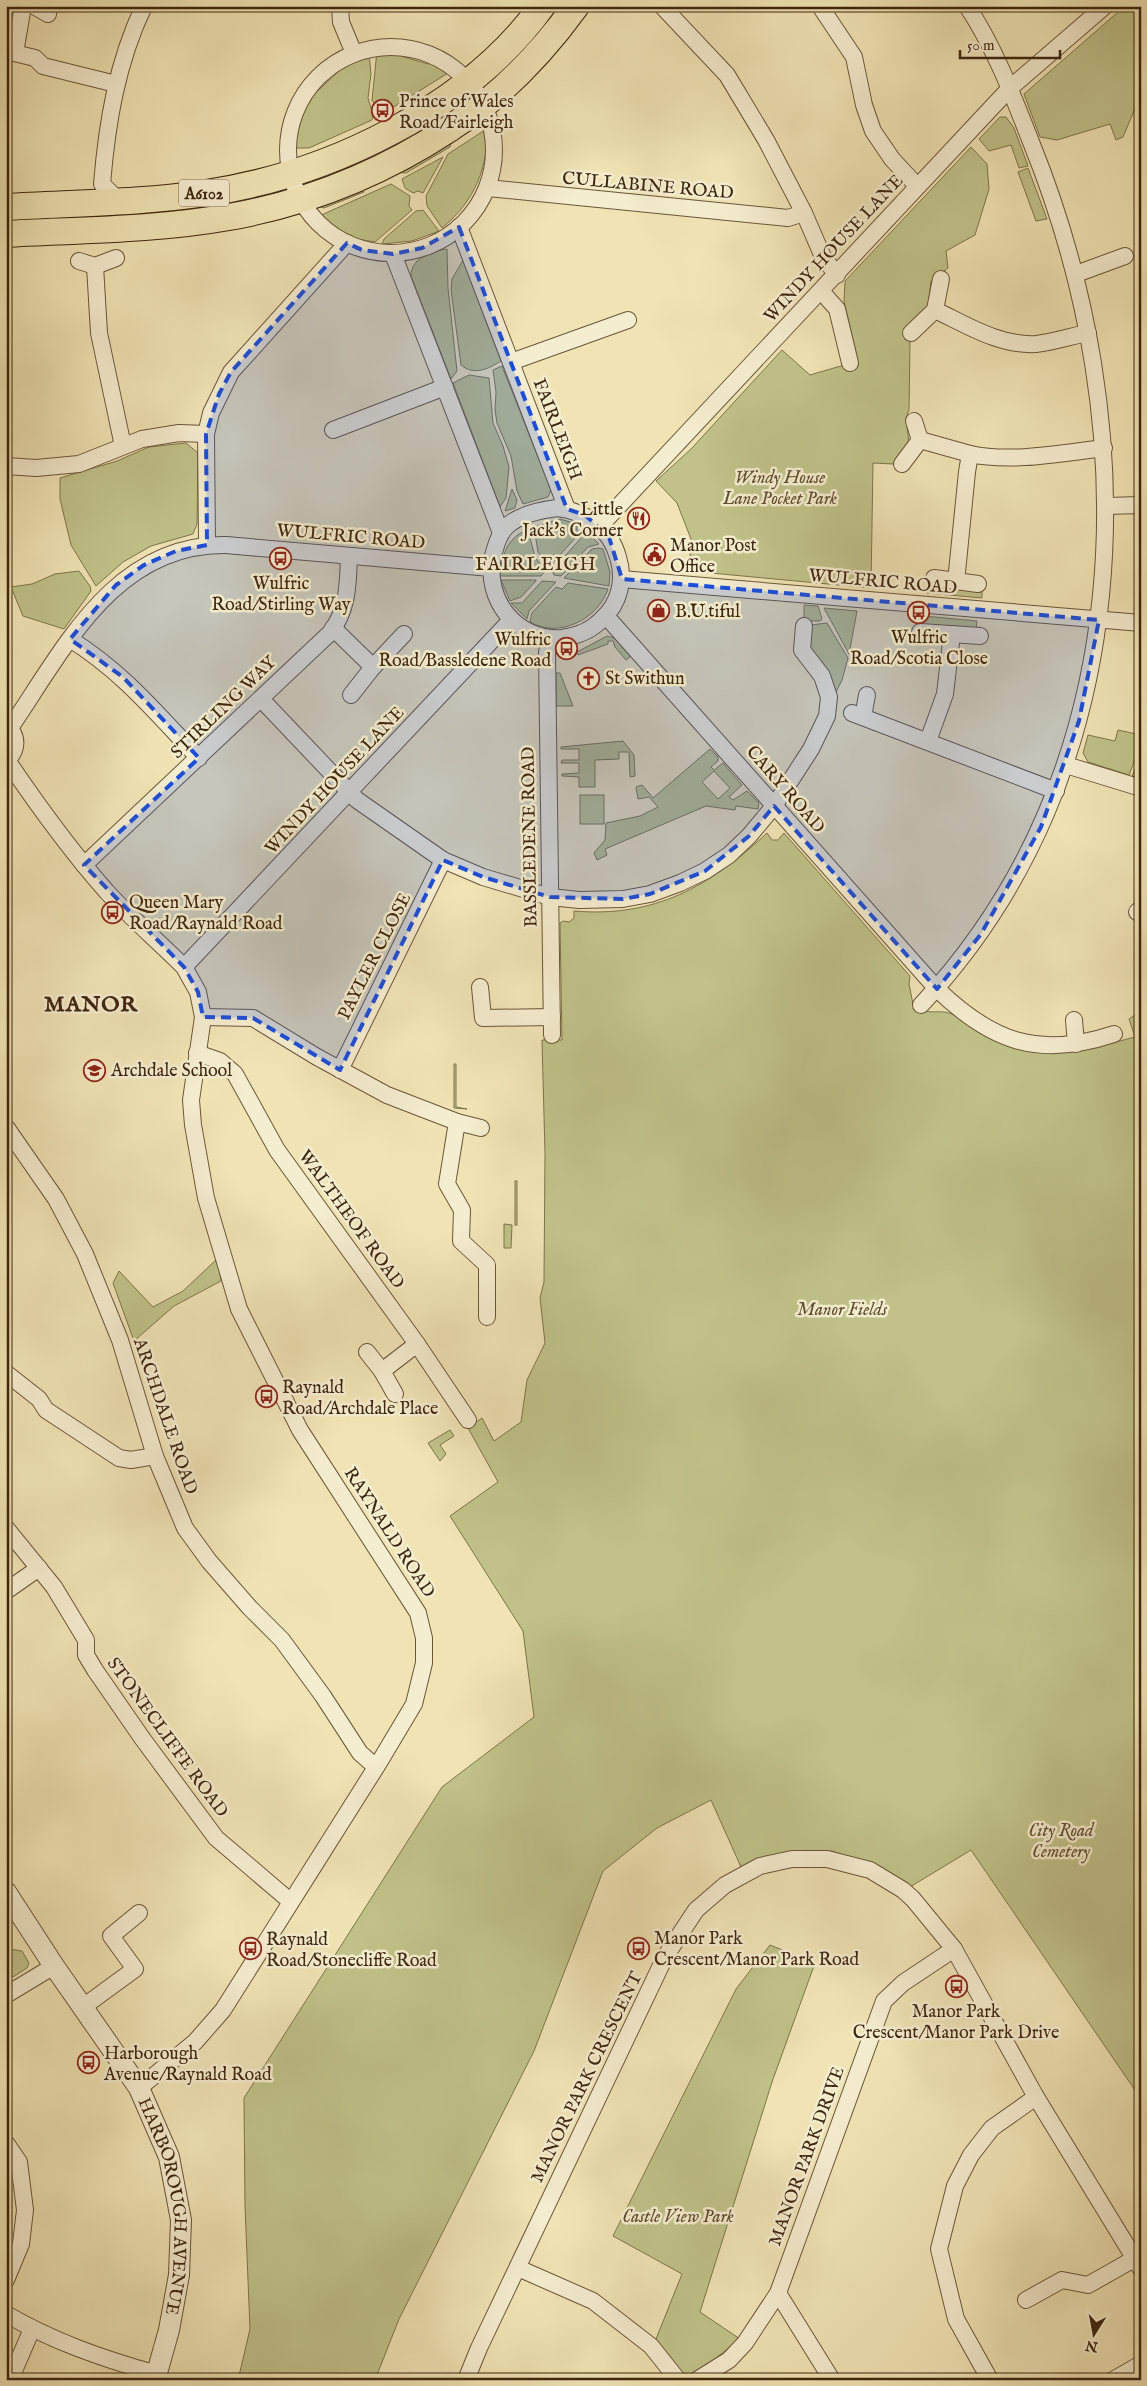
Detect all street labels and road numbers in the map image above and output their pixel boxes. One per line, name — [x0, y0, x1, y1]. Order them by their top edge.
street label: CULLABINE ROAD — [561, 168, 734, 205]
street label: WINDY HOUSE LANE — [759, 170, 909, 328]
road number: A6102 — [179, 180, 229, 207]
street label: FAIRLEIGH — [527, 375, 586, 484]
street label: WULFRIC ROAD — [276, 520, 426, 555]
street label: WULFRIC ROAD — [808, 565, 958, 600]
street label: STIRLING WAY — [166, 651, 282, 764]
street label: WINDY HOUSE LANE — [260, 702, 410, 860]
street label: CARY ROAD — [740, 741, 829, 839]
street label: BASSLEDENE ROAD — [517, 746, 544, 928]
street label: PAYLER CLOSE — [333, 889, 417, 1024]
street label: WALTHEOF ROAD — [293, 1146, 409, 1294]
street label: ARCHDALE ROAD — [127, 1334, 202, 1498]
street label: RAYNALD ROAD — [338, 1463, 440, 1602]
street label: STONECLIFFE ROAD — [101, 1653, 233, 1822]
street label: MANOR PARK CRESCENT — [526, 1969, 648, 2187]
street label: MANOR PARK DRIVE — [764, 2064, 851, 2249]
street label: HARBOROUGH AVENUE — [132, 2094, 191, 2317]

